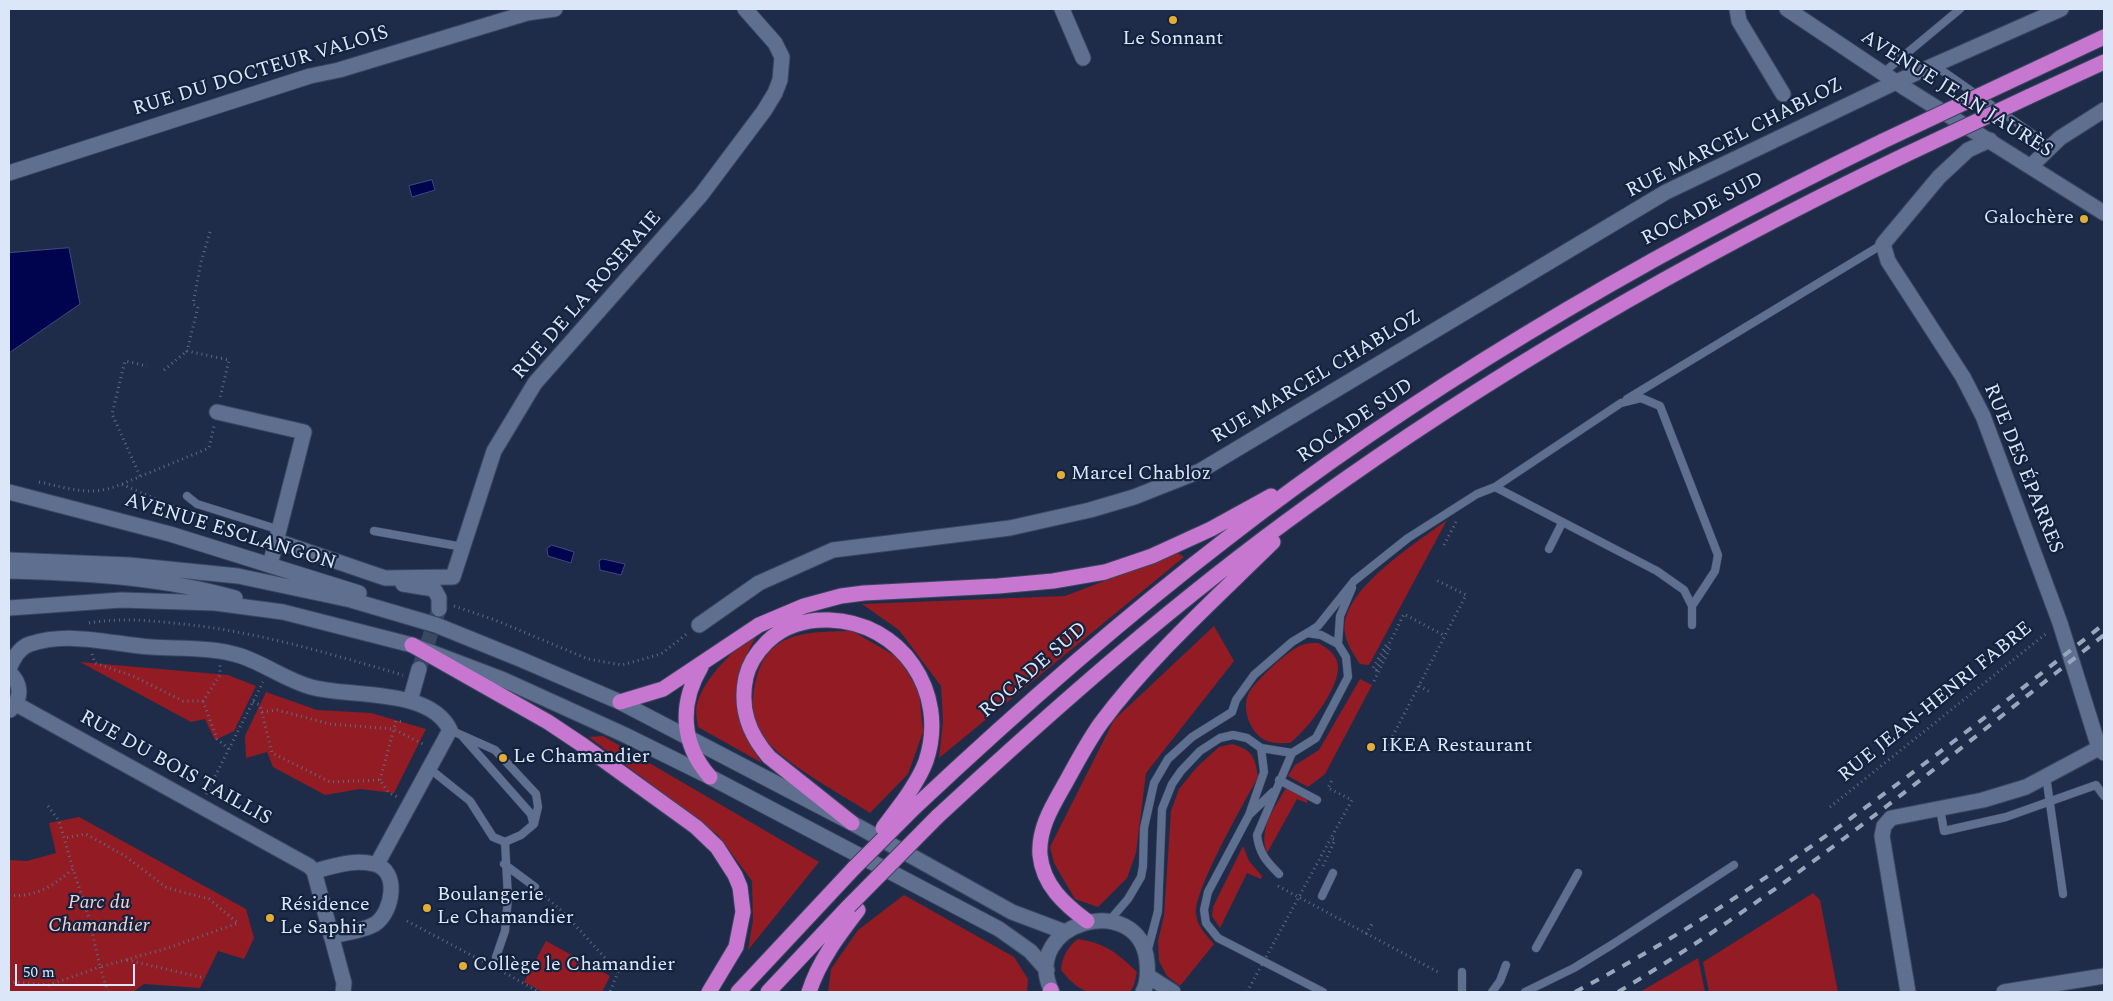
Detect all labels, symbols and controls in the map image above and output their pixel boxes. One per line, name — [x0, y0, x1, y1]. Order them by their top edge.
marker: Le Sonnant — [1167, 14, 1179, 26]
street label: RUE DU DOCTEUR VALOIS — [130, 22, 392, 122]
street label: AVENUE JEAN JAURÈS — [1856, 26, 2056, 164]
place label: Le Sonnant — [1123, 28, 1223, 52]
street label: RUE MARCEL CHABLOZ — [1623, 74, 1847, 204]
street label: ROCADE SUD — [1638, 168, 1768, 252]
street label: RUE DE LA ROSERAIE — [508, 207, 668, 385]
place label: Galochère — [1984, 207, 2074, 231]
marker: Galochère — [2078, 213, 2090, 225]
street label: RUE MARCEL CHABLOZ — [1208, 306, 1426, 450]
street label: ROCADE SUD — [1294, 374, 1418, 470]
street label: RUE DES ÉPARRES — [1977, 381, 2067, 557]
place label: Marcel Chabloz — [1071, 463, 1211, 487]
marker: Marcel Chabloz — [1055, 469, 1067, 481]
street label: AVENUE ESCLANGON — [121, 489, 339, 577]
street label: RUE JEAN-HENRI FABRE — [1834, 617, 2038, 789]
street label: ROCADE SUD — [975, 618, 1093, 724]
street label: RUE DU BOIS TAILLIS — [75, 706, 275, 832]
place label: IKEA Restaurant — [1381, 735, 1532, 759]
marker: IKEA Restaurant — [1365, 741, 1377, 753]
place label: Le Chamandier — [513, 746, 650, 770]
marker: Le Chamandier — [497, 752, 509, 764]
place label: Boulangerie Le Chamandier — [437, 884, 574, 931]
park label: Parc du Chamandier — [48, 892, 150, 939]
place label: Résidence Le Saphir — [280, 894, 370, 941]
marker: Boulangerie Le Chamandier — [421, 902, 433, 914]
marker: Résidence Le Saphir — [264, 912, 276, 924]
scale bar — [18, 954, 138, 986]
place label: Collège le Chamandier — [473, 954, 675, 978]
marker: Collège le Chamandier — [457, 960, 469, 972]
text: 50 m — [23, 961, 55, 984]

